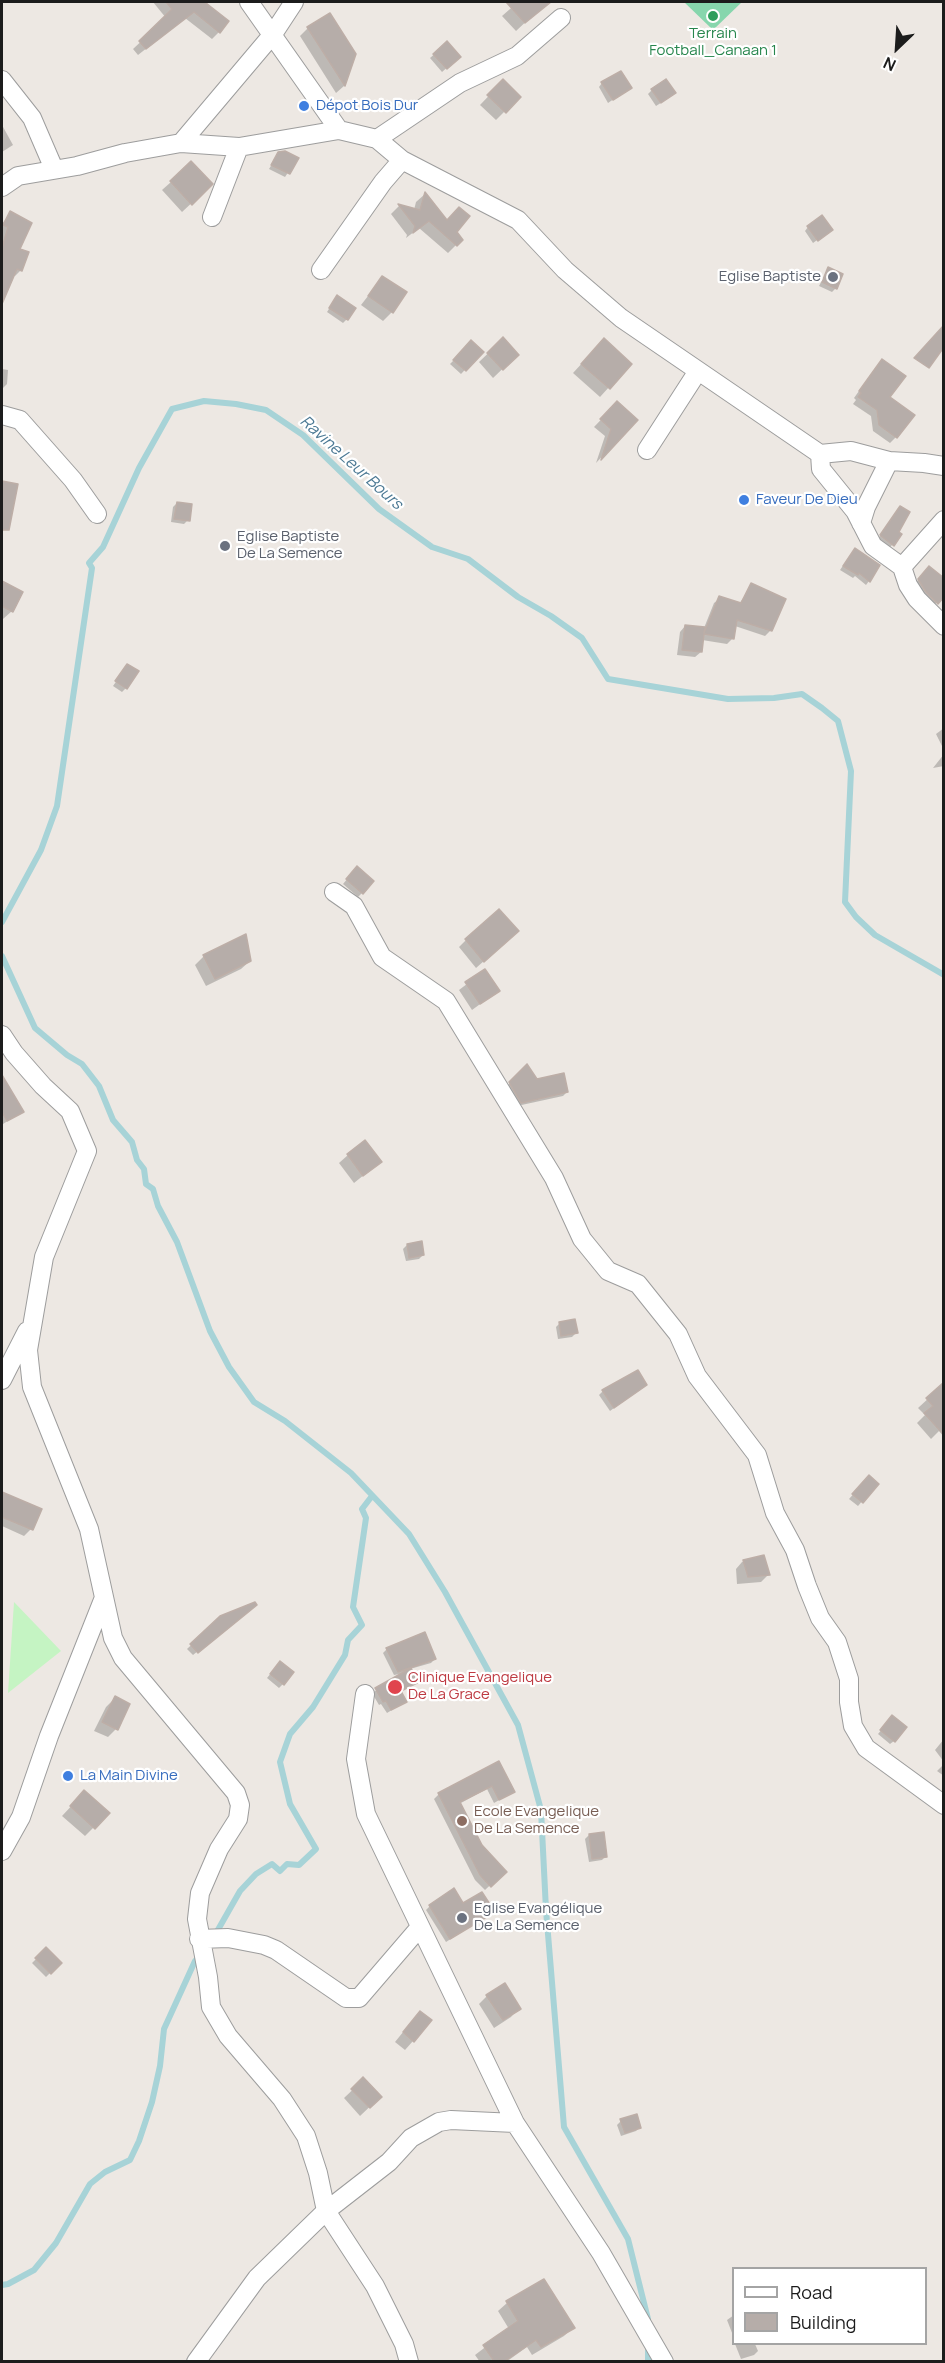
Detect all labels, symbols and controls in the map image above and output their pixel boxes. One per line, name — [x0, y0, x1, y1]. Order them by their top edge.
marker: Terrain Football_Canaan 1 — [706, 9, 720, 23]
north arrow — [867, 18, 927, 78]
place label: Terrain Football_Canaan 1 — [649, 25, 777, 60]
text: N — [880, 52, 899, 77]
place label: Dépot Bois Dur — [316, 97, 418, 115]
marker: Dépot Bois Dur — [297, 99, 311, 113]
place label: Eglise Baptiste — [719, 268, 821, 286]
marker: Eglise Baptiste — [826, 270, 840, 284]
water label: Ravine Leur Bours — [296, 412, 406, 514]
place label: Faveur De Dieu — [756, 491, 858, 509]
marker: Faveur De Dieu — [737, 493, 751, 507]
place label: Eglise Baptiste De La Semence — [237, 528, 343, 563]
marker: Eglise Baptiste De La Semence — [218, 539, 232, 553]
place label: Clinique Evangelique De La Grace — [408, 1669, 552, 1704]
marker: Clinique Evangelique De La Grace — [386, 1678, 404, 1696]
place label: La Main Divine — [80, 1767, 178, 1785]
marker: La Main Divine — [61, 1769, 75, 1783]
place label: Ecole Evangelique De La Semence — [474, 1803, 599, 1838]
marker: Ecole Evangelique De La Semence — [455, 1814, 469, 1828]
place label: Eglise Evangélique De La Semence — [474, 1900, 602, 1935]
marker: Eglise Evangélique De La Semence — [455, 1911, 469, 1925]
legend — [732, 2267, 927, 2345]
text: Road — [790, 2280, 833, 2304]
text: Building — [790, 2310, 856, 2334]

